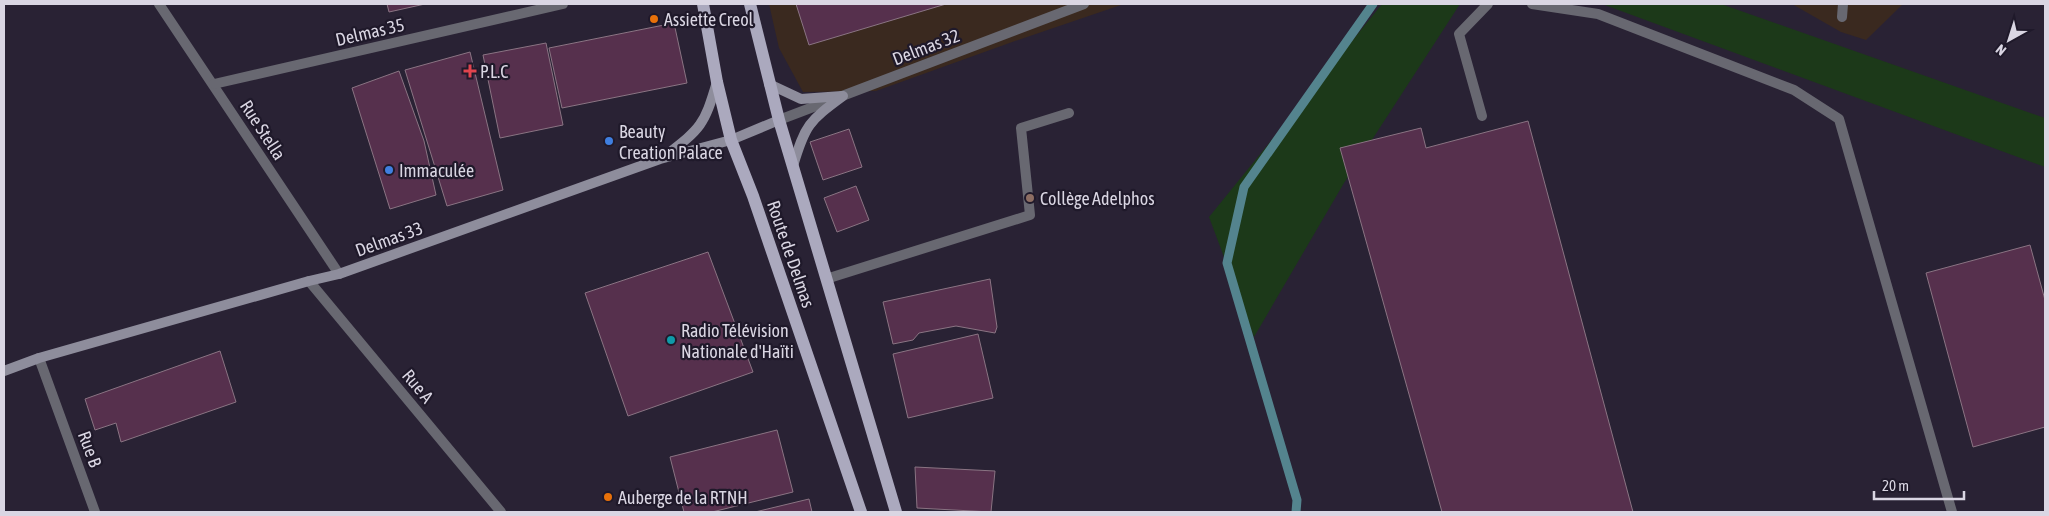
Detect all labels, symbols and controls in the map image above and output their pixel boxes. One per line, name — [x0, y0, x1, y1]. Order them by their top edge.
place label: Assiette Creol — [664, 9, 754, 30]
marker: Assiette Creol — [648, 13, 660, 25]
street label: Delmas 35 — [333, 14, 407, 50]
north arrow — [1984, 15, 2034, 65]
street label: Delmas 32 — [890, 25, 962, 69]
text: N — [1993, 41, 2009, 59]
place label: P.L.C — [480, 61, 508, 82]
marker: P.L.C — [464, 65, 476, 77]
street label: Rue Stella — [236, 96, 290, 164]
place label: Beauty Creation Palace — [619, 121, 723, 163]
marker: Beauty Creation Palace — [603, 135, 615, 147]
place label: Immaculée — [399, 160, 474, 181]
marker: Immaculée — [383, 164, 395, 176]
place label: Collège Adelphos — [1040, 188, 1154, 209]
marker: Collège Adelphos — [1024, 192, 1036, 204]
street label: Route de Delmas — [763, 198, 819, 310]
street label: Delmas 33 — [352, 217, 426, 261]
place label: Radio Télévision Nationale d'Haïti — [681, 320, 794, 362]
marker: Radio Télévision Nationale d'Haïti — [665, 334, 677, 346]
street label: Rue A — [398, 365, 438, 407]
street label: Rue B — [74, 428, 106, 470]
scale bar — [1874, 468, 1964, 500]
text: 20 m — [1882, 477, 1909, 494]
place label: Auberge de la RTNH — [618, 487, 748, 508]
marker: Auberge de la RTNH — [602, 491, 614, 503]

